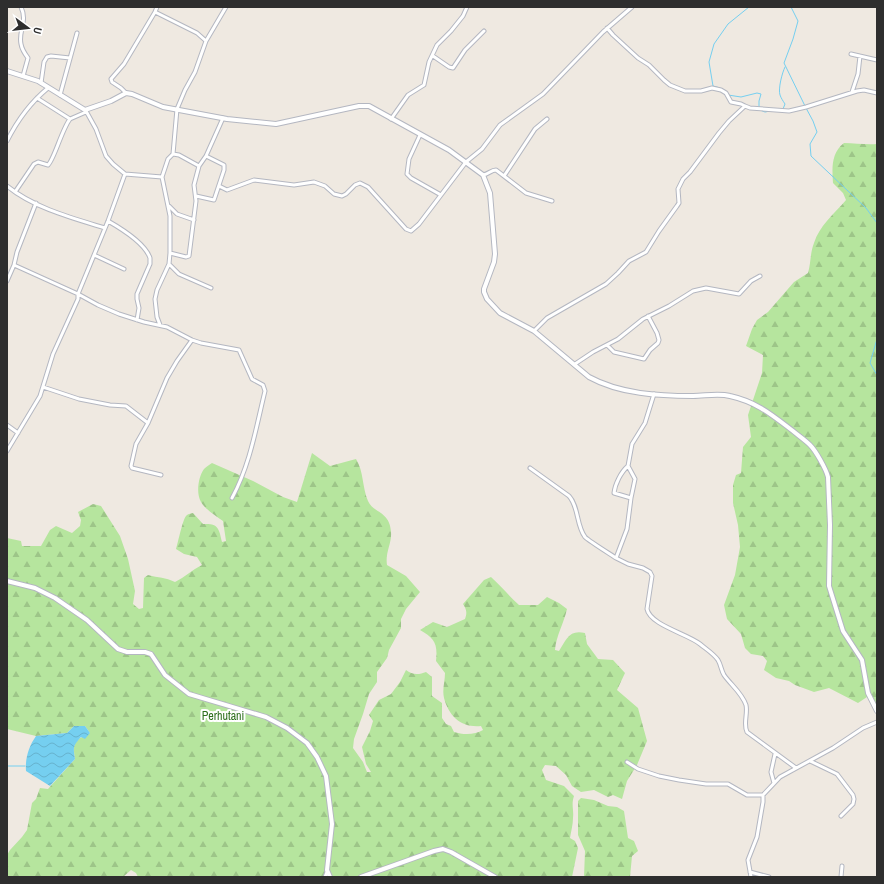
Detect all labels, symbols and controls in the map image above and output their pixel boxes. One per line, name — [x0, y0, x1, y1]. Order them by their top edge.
north arrow — [8, 8, 48, 48]
text: U — [30, 26, 45, 36]
park label: Perhutani — [202, 708, 244, 724]

